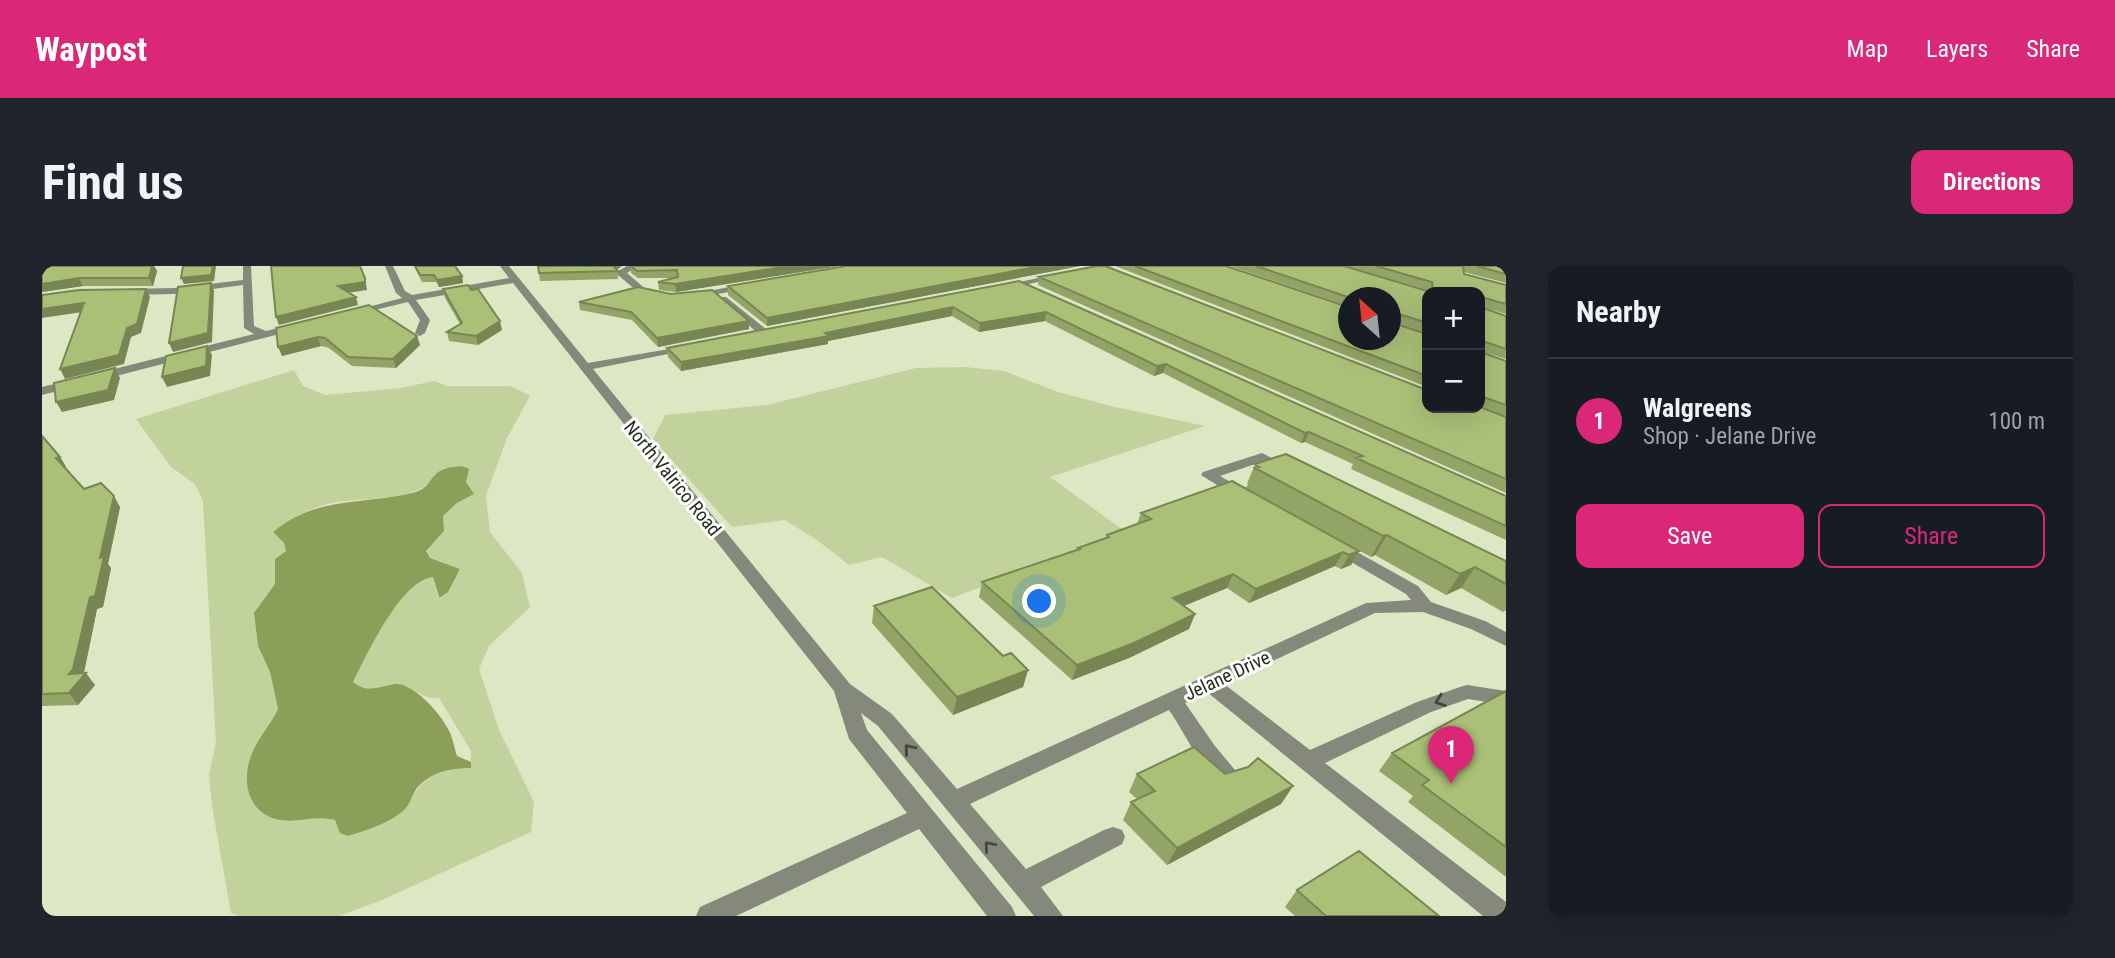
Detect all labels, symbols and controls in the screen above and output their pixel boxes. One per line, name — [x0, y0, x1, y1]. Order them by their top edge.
text: Waypost — [35, 30, 147, 69]
text: Map — [1847, 35, 1888, 63]
text: Layers — [1926, 35, 1988, 63]
text: Share — [2026, 35, 2080, 63]
button: Directions — [1911, 150, 2073, 214]
text: Find us — [42, 154, 184, 211]
north arrow — [1338, 287, 1401, 350]
map controls — [1422, 287, 1485, 413]
button: + — [1422, 287, 1485, 350]
text: Nearby — [1576, 294, 1661, 329]
button: − — [1422, 350, 1485, 413]
text: Walgreens — [1643, 393, 1752, 423]
text: 1 — [1593, 408, 1605, 435]
text: 100 m — [1988, 408, 2045, 435]
street label: North Valrico Road — [619, 416, 726, 540]
text: Shop · Jelane Drive — [1643, 423, 1816, 450]
button: Save — [1576, 504, 1804, 568]
button: Share — [1818, 504, 2045, 568]
your location — [1022, 584, 1056, 618]
street label: Jelane Drive — [1181, 646, 1274, 705]
one-way arrow — [1434, 693, 1446, 708]
pin: 1 — [1428, 726, 1474, 784]
one-way arrow — [905, 745, 917, 758]
one-way arrow — [985, 841, 998, 853]

